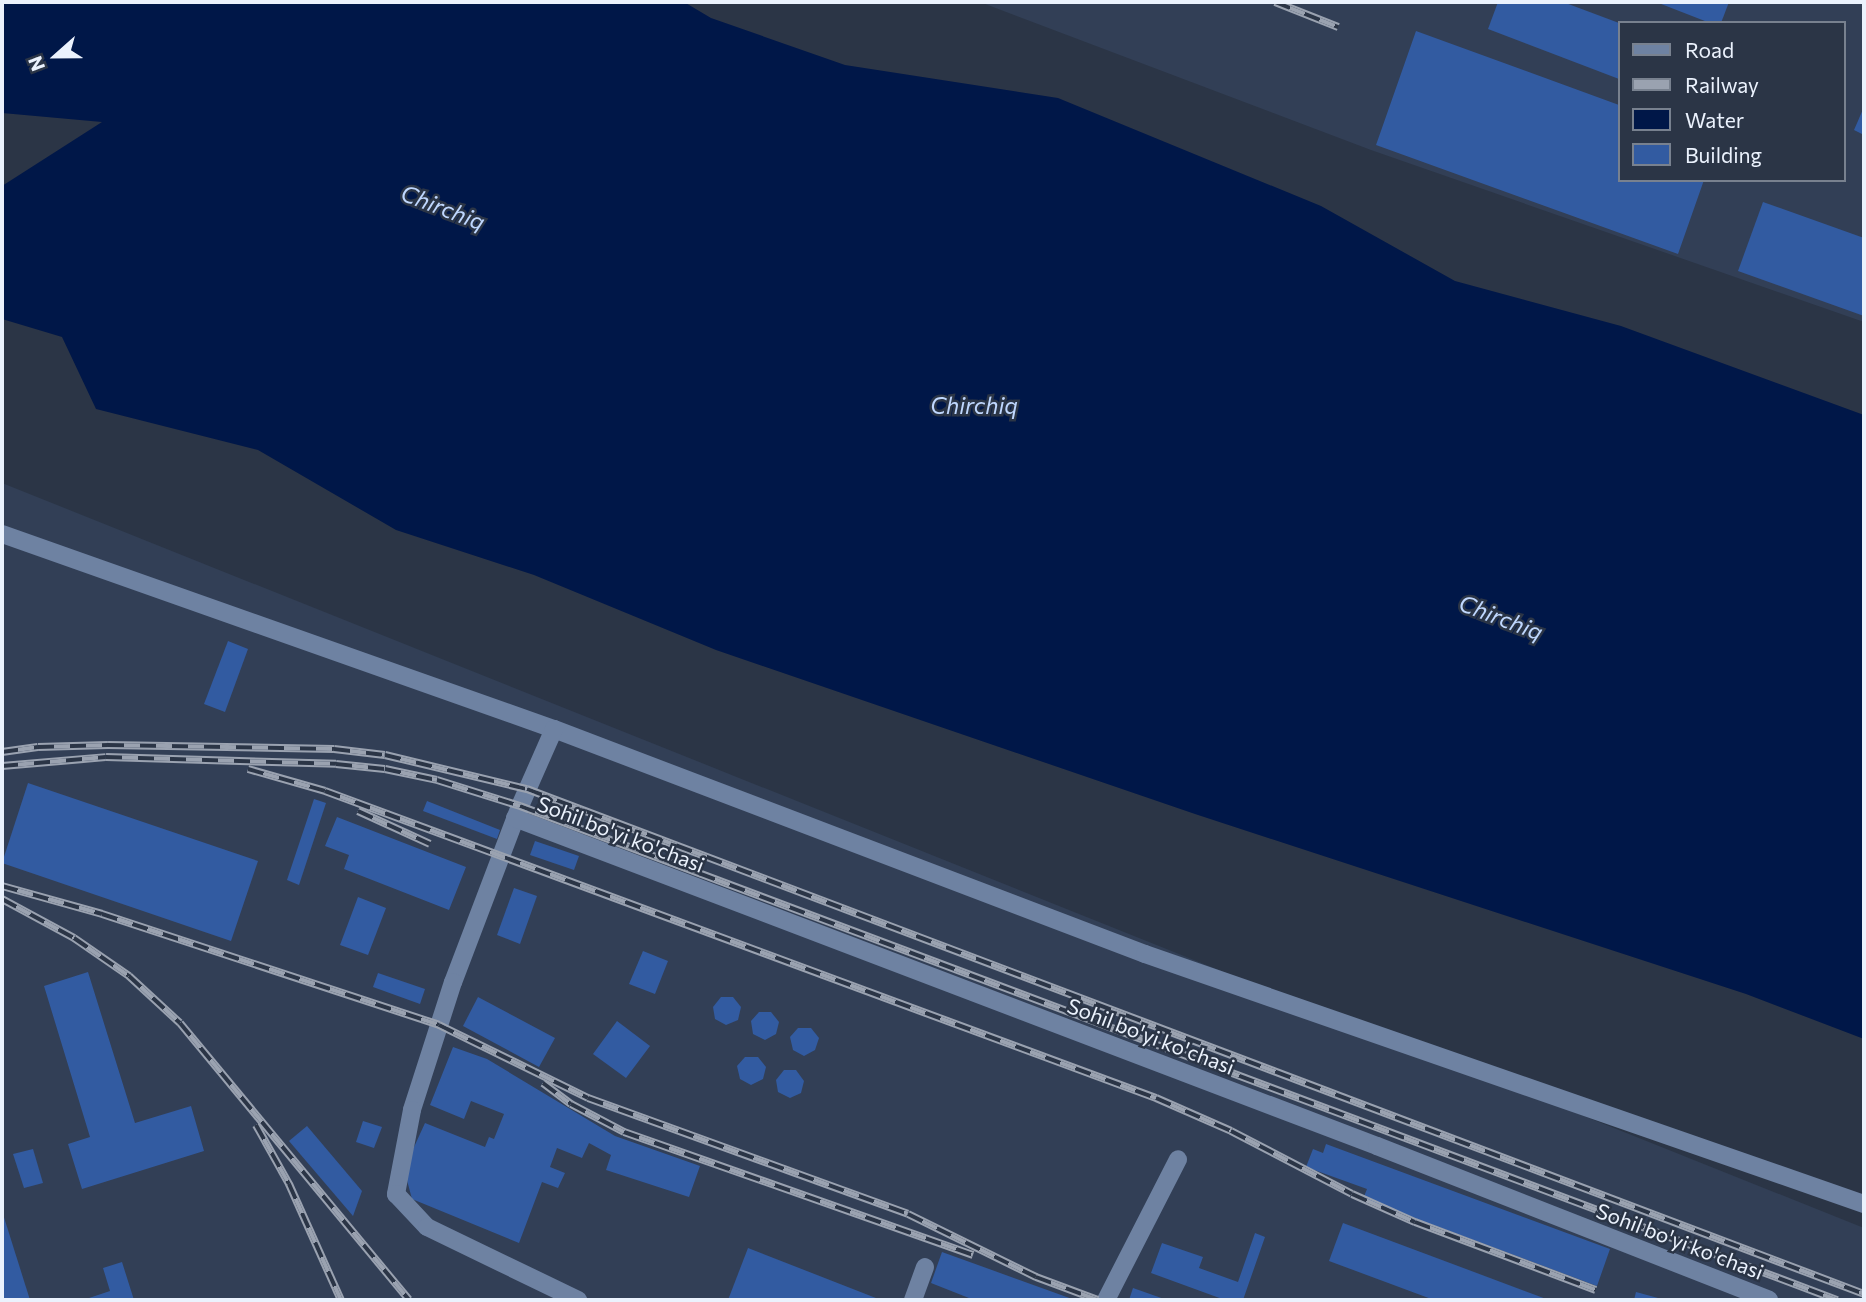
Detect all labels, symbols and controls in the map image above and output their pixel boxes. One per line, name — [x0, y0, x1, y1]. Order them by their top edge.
north arrow — [21, 21, 91, 91]
legend — [1618, 21, 1845, 182]
text: Road — [1685, 37, 1734, 62]
text: N — [23, 53, 49, 74]
text: Railway — [1685, 72, 1759, 97]
text: Water — [1685, 107, 1744, 132]
text: Building — [1685, 142, 1762, 167]
water label: Chirchiq — [397, 178, 489, 236]
water label: Chirchiq — [930, 391, 1018, 419]
water label: Chirchiq — [1455, 588, 1547, 646]
street label: Sohil bo'yi ko'chasi — [534, 790, 708, 878]
street label: Sohil bo'yi ko'chasi — [1064, 992, 1238, 1080]
street label: Sohil bo'yi ko'chasi — [1593, 1197, 1767, 1285]

